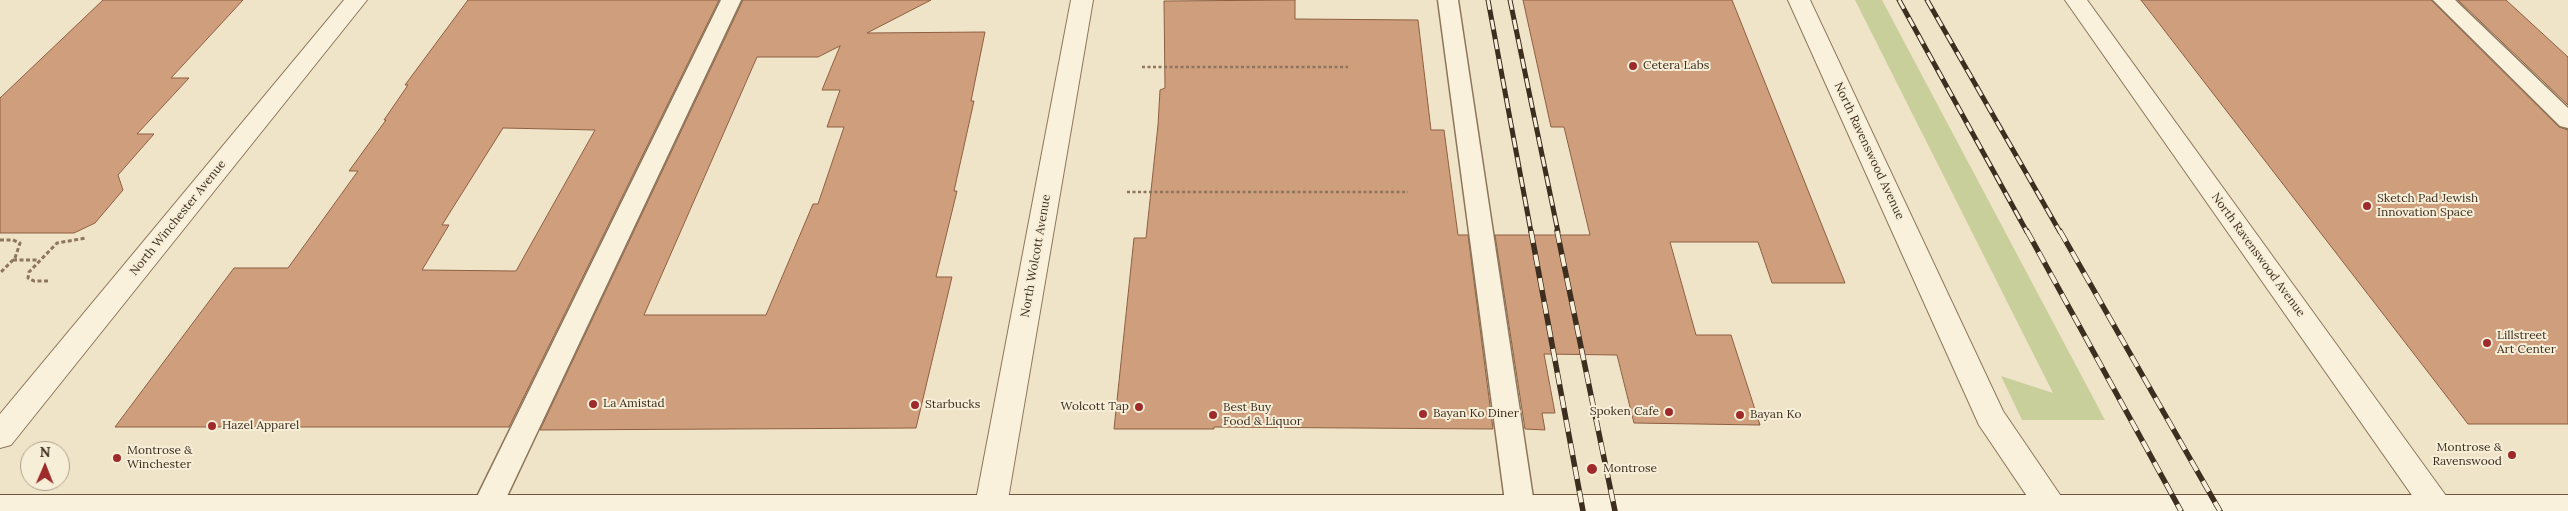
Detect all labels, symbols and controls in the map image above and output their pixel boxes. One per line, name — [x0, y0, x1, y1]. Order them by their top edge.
place label: Cetera Labs — [1643, 59, 1709, 73]
marker: Cetera Labs — [1627, 60, 1639, 72]
street label: North Ravenswood Avenue — [1831, 80, 1907, 222]
street label: North Winchester Avenue — [127, 157, 229, 279]
street label: North Ravenswood Avenue — [2208, 190, 2308, 320]
place label: Sketch Pad Jewish Innovation Space — [2377, 192, 2478, 220]
street label: North Wolcott Avenue — [1018, 193, 1054, 319]
marker: Sketch Pad Jewish Innovation Space — [2361, 200, 2373, 212]
place label: Lillstreet Art Center — [2497, 329, 2556, 357]
marker: Lillstreet Art Center — [2481, 337, 2493, 349]
place label: La Amistad — [603, 397, 665, 411]
marker: La Amistad — [587, 398, 599, 410]
place label: Starbucks — [925, 398, 980, 412]
marker: Starbucks — [909, 399, 921, 411]
place label: Wolcott Tap — [1061, 400, 1129, 414]
marker: Wolcott Tap — [1133, 401, 1145, 413]
place label: Best Buy Food & Liquor — [1223, 401, 1302, 429]
place label: Spoken Cafe — [1590, 405, 1659, 419]
marker: Spoken Cafe — [1663, 406, 1675, 418]
place label: Bayan Ko Diner — [1433, 407, 1519, 421]
marker: Bayan Ko Diner — [1417, 408, 1429, 420]
place label: Bayan Ko — [1750, 408, 1802, 422]
marker: Best Buy Food & Liquor — [1207, 409, 1219, 421]
marker: Bayan Ko — [1734, 409, 1746, 421]
place label: Hazel Apparel — [222, 419, 299, 433]
marker: Hazel Apparel — [206, 420, 218, 432]
north arrow — [20, 441, 70, 491]
place label: Montrose & Ravenswood — [2432, 441, 2502, 469]
text: N — [40, 443, 51, 461]
place label: Montrose & Winchester — [127, 444, 192, 472]
marker: Montrose & Ravenswood — [2506, 449, 2518, 461]
marker: Montrose & Winchester — [111, 452, 123, 464]
marker: Montrose — [1585, 462, 1599, 476]
place label: Montrose — [1603, 462, 1657, 476]

